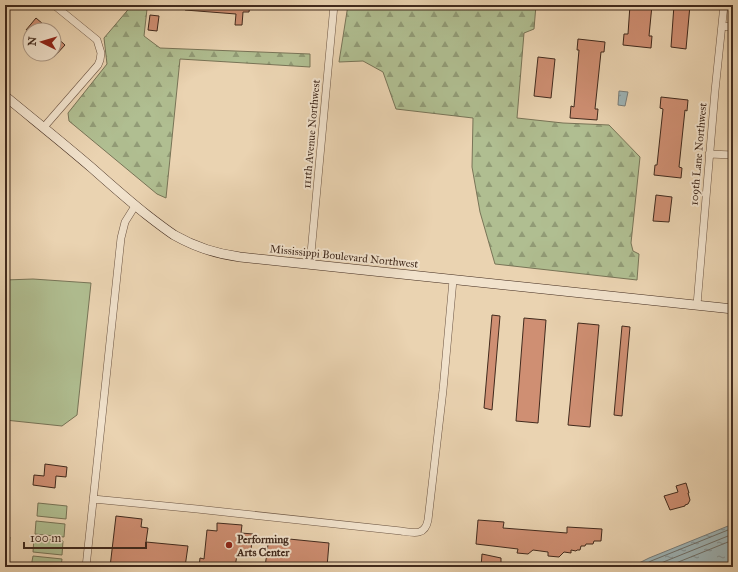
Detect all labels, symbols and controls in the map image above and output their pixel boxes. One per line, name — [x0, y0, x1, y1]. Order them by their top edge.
north arrow — [22, 22, 62, 62]
text: N — [26, 35, 39, 46]
street label: 111th Avenue Northwest — [300, 79, 323, 189]
street label: 109th Lane Northwest — [688, 102, 709, 206]
street label: Mississippi Boulevard Northwest — [269, 242, 419, 271]
scale bar — [24, 524, 146, 550]
text: 100 m — [30, 531, 61, 545]
place label: Performing Arts Center — [236, 533, 290, 559]
marker: Performing Arts Center — [224, 540, 234, 550]

